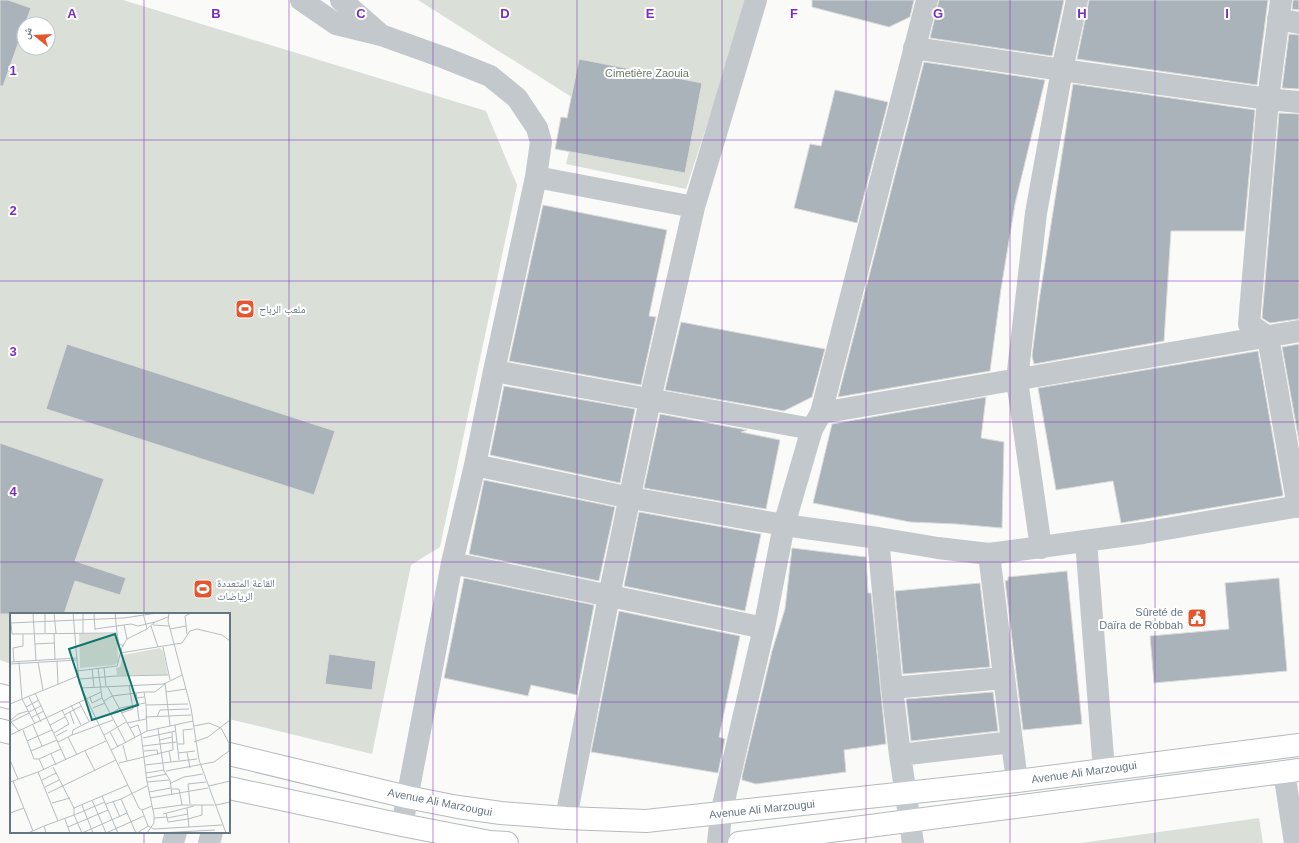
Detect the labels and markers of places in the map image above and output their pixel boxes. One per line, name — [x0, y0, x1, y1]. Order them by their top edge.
sports icon: ملعب الرباح — [234, 298, 256, 320]
place label: ملعب الرباح — [259, 303, 306, 316]
place label: القاعة المتعددة الرياضات — [217, 577, 275, 602]
sports icon: القاعة المتعددة الرياضات — [192, 578, 214, 600]
place label: Sûreté de Daïra de Robbah — [1099, 606, 1183, 631]
public building icon: Sûreté de Daïra de Robbah — [1186, 607, 1208, 629]

